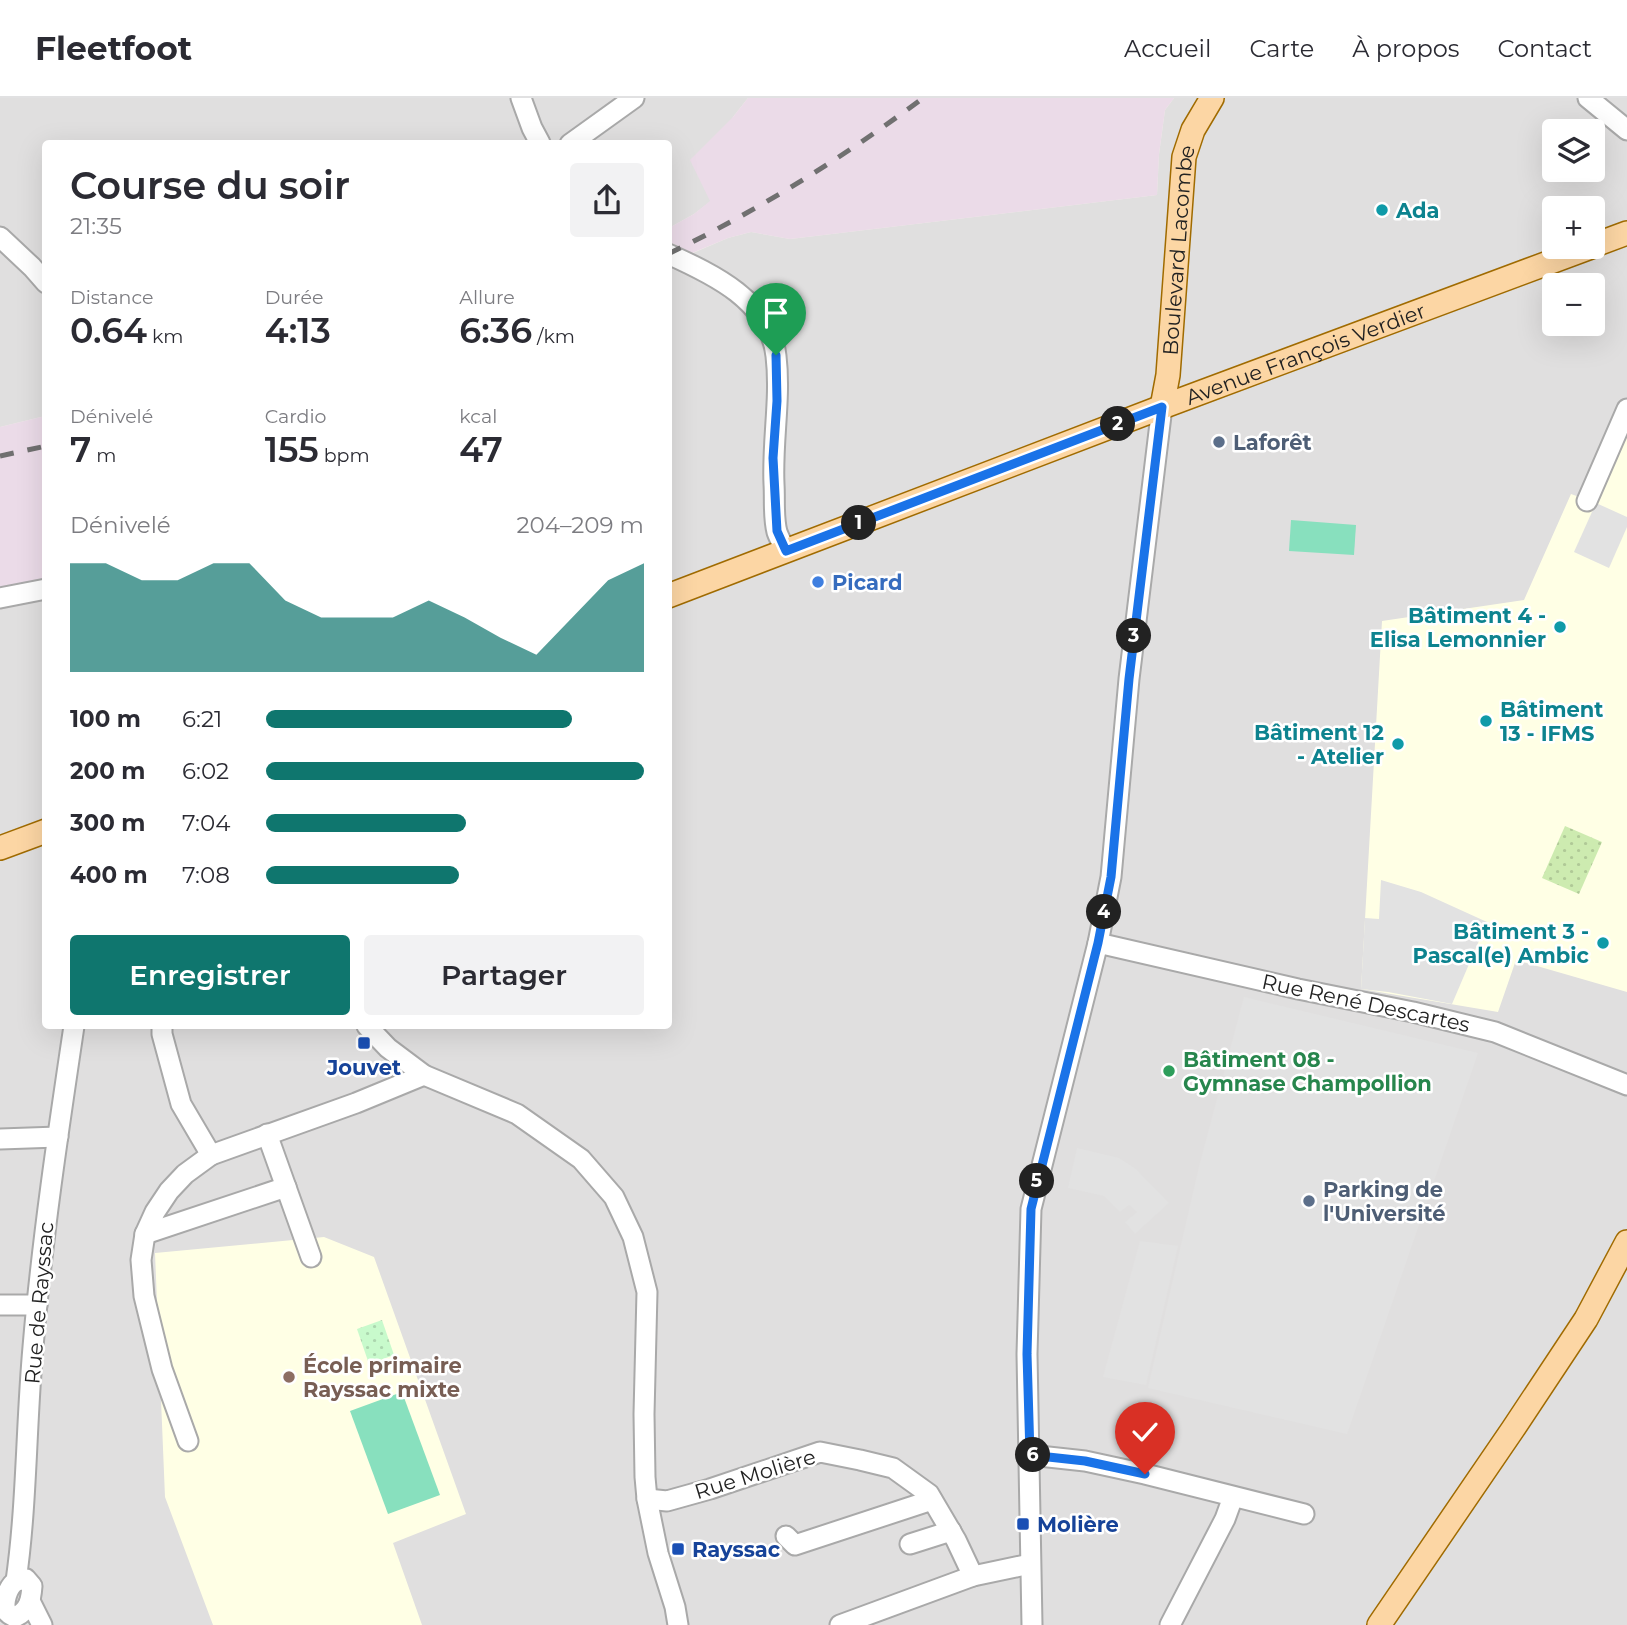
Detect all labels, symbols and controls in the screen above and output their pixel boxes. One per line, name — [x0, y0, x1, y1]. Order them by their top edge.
text: Fleetfoot — [35, 28, 192, 68]
text: Accueil — [1124, 34, 1211, 63]
text: Carte — [1249, 34, 1314, 63]
text: À propos — [1352, 34, 1459, 63]
text: Contact — [1497, 34, 1592, 63]
map controls — [1542, 119, 1605, 336]
button: layers — [1542, 119, 1605, 182]
street label: Boulevard Lacombe — [1157, 141, 1200, 356]
text: Course du soir — [70, 162, 350, 209]
button: share — [570, 163, 644, 237]
button: + — [1542, 196, 1605, 259]
place label: Ada — [1395, 198, 1439, 223]
marker: Ada — [1374, 202, 1390, 218]
text: 21:35 — [70, 212, 122, 240]
button: − — [1542, 273, 1605, 336]
pin — [746, 283, 806, 355]
text: Distance — [70, 286, 153, 309]
text: Durée — [265, 286, 323, 309]
text: Allure — [459, 286, 515, 309]
icon: arrive — [757, 294, 795, 332]
street label: Avenue François Verdier — [1182, 297, 1429, 410]
text: 0.64 — [70, 309, 147, 352]
text: 4:13 — [265, 309, 331, 352]
text: 6:36 — [459, 309, 532, 352]
text: km — [147, 325, 183, 348]
text: /km — [532, 325, 575, 348]
text: Dénivelé — [70, 405, 153, 428]
text: Cardio — [265, 405, 326, 428]
text: kcal — [459, 405, 497, 428]
pin: 2 — [1100, 406, 1136, 442]
text: 2 — [1112, 412, 1123, 435]
text: 7 — [70, 428, 91, 471]
text: 155 — [265, 428, 319, 471]
text: 47 — [459, 428, 503, 471]
place label: Laforêt — [1233, 430, 1312, 455]
marker: Laforêt — [1211, 434, 1227, 450]
text: m — [91, 444, 116, 467]
text: bpm — [319, 444, 370, 467]
pin: 1 — [842, 506, 876, 540]
text: Dénivelé — [70, 511, 171, 539]
text: 204–209 m — [516, 511, 644, 539]
text: 1 — [855, 511, 862, 534]
place label: Picard — [832, 570, 902, 595]
marker: Picard — [810, 574, 826, 590]
place label: Bâtiment 4 - Elisa Lemonnier — [1370, 603, 1546, 652]
pin: 3 — [1116, 618, 1152, 654]
marker: Bâtiment 4 - Elisa Lemonnier — [1552, 619, 1568, 635]
text: 3 — [1128, 624, 1139, 647]
place label: Bâtiment 13 - IFMS — [1500, 697, 1604, 746]
text: 100 m — [70, 705, 141, 733]
text: 6:21 — [182, 705, 222, 733]
marker: Bâtiment 13 - IFMS — [1478, 713, 1494, 729]
place label: Bâtiment 12 - Atelier — [1254, 720, 1384, 769]
marker: Bâtiment 12 - Atelier — [1390, 736, 1406, 752]
text: 200 m — [70, 757, 145, 785]
text: 6:02 — [182, 757, 229, 785]
text: 300 m — [70, 809, 146, 837]
text: 7:04 — [182, 809, 230, 837]
text: 400 m — [70, 861, 148, 889]
text: 7:08 — [182, 861, 230, 889]
pin: 4 — [1086, 894, 1122, 930]
text: 4 — [1097, 900, 1110, 923]
place label: Bâtiment 3 - Pascal(e) Ambic — [1413, 919, 1590, 968]
button: Enregistrer — [70, 935, 350, 1015]
button: Partager — [364, 935, 644, 1015]
marker: Bâtiment 3 - Pascal(e) Ambic — [1595, 935, 1611, 951]
street label: Rue René Descartes — [1260, 969, 1472, 1037]
marker: Jouvet — [356, 1035, 372, 1051]
place label: Bâtiment 08 - Gymnase Champollion — [1183, 1047, 1432, 1096]
place label: Jouvet — [326, 1055, 401, 1080]
marker: Bâtiment 08 - Gymnase Champollion — [1161, 1063, 1177, 1079]
pin: 5 — [1020, 1164, 1054, 1198]
text: 5 — [1031, 1169, 1042, 1192]
place label: Parking de l'Université — [1323, 1177, 1446, 1226]
marker: Parking de l'Université — [1301, 1193, 1317, 1209]
street label: Rue de Rayssac — [19, 1221, 59, 1385]
place label: École primaire Rayssac mixte — [303, 1353, 462, 1402]
marker: École primaire Rayssac mixte — [281, 1369, 297, 1385]
pin — [1115, 1402, 1175, 1474]
icon: check — [1126, 1413, 1164, 1451]
pin: 6 — [1016, 1438, 1050, 1472]
text: 6 — [1026, 1443, 1039, 1466]
street label: Rue Molière — [691, 1444, 819, 1504]
place label: Molière — [1037, 1512, 1119, 1537]
marker: Molière — [1015, 1516, 1031, 1532]
place label: Rayssac — [692, 1537, 781, 1562]
marker: Rayssac — [670, 1541, 686, 1557]

